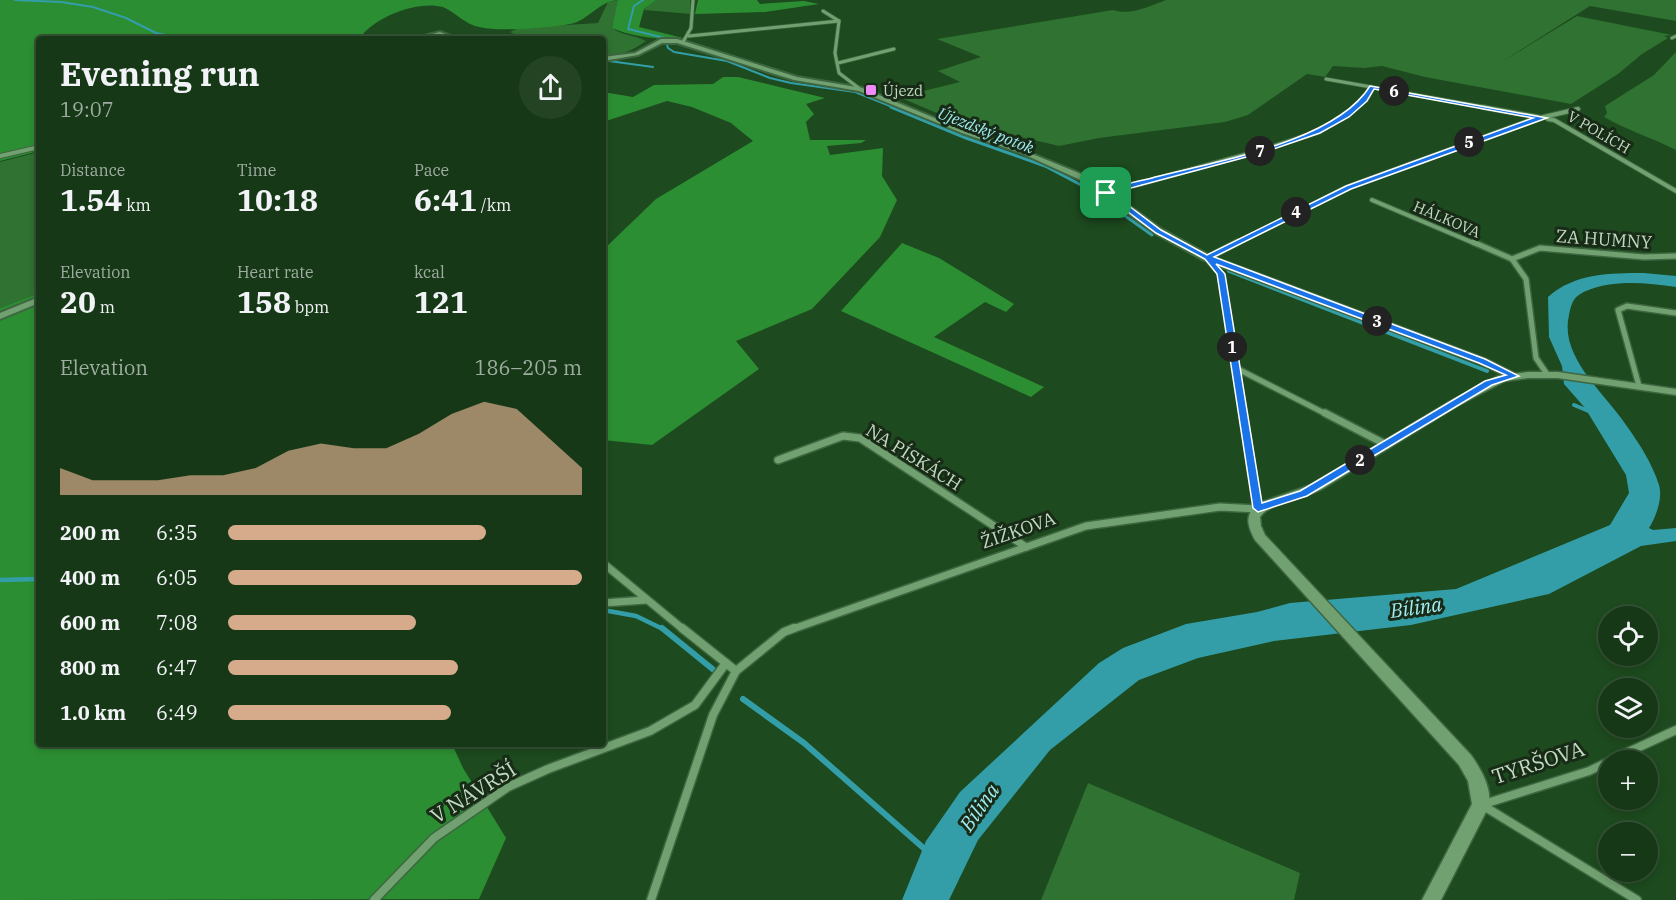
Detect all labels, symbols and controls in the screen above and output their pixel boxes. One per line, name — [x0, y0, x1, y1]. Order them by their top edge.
text: Evening run — [60, 52, 260, 95]
button: share — [519, 56, 582, 119]
pin: 6 — [1379, 76, 1409, 106]
place label: Újezd — [883, 81, 923, 100]
text: 6 — [1389, 81, 1399, 101]
marker: Újezd — [864, 83, 878, 97]
text: 19:07 — [60, 96, 114, 123]
water label: Újezdský potok — [935, 102, 1038, 158]
street label: V POLÍCH — [1564, 106, 1634, 158]
pin: 5 — [1454, 127, 1484, 157]
text: 5 — [1464, 132, 1474, 152]
pin: 7 — [1245, 136, 1275, 166]
text: 7 — [1255, 141, 1265, 161]
text: Distance — [60, 160, 125, 180]
text: Time — [237, 160, 276, 180]
text: Pace — [414, 160, 449, 180]
pin — [1080, 167, 1131, 218]
icon: arrive — [1089, 176, 1122, 209]
text: 1.54 — [60, 180, 122, 219]
text: 10:18 — [237, 180, 318, 219]
text: 6:41 — [414, 180, 477, 219]
text: km — [122, 195, 151, 215]
text: /km — [477, 195, 511, 215]
street label: HÁLKOVA — [1411, 196, 1484, 242]
pin: 4 — [1281, 197, 1311, 227]
text: 4 — [1291, 202, 1301, 222]
street label: ZA HUMNY — [1555, 224, 1654, 254]
text: Elevation — [60, 262, 130, 282]
text: Heart rate — [237, 262, 314, 282]
text: kcal — [414, 262, 445, 282]
text: 20 — [60, 282, 96, 321]
text: 158 — [237, 282, 291, 321]
text: 121 — [414, 282, 468, 321]
text: m — [96, 297, 115, 317]
text: bpm — [291, 297, 329, 317]
pin: 3 — [1362, 306, 1392, 336]
text: 3 — [1372, 311, 1382, 331]
pin: 1 — [1217, 332, 1247, 362]
text: 1 — [1227, 337, 1237, 357]
text: Elevation — [60, 354, 148, 381]
text: 186–205 m — [475, 354, 582, 381]
street label: NA PÍSKÁCH — [862, 418, 966, 496]
pin: 2 — [1345, 445, 1375, 475]
text: 2 — [1355, 450, 1365, 470]
street label: ŽIŽKOVA — [978, 506, 1059, 553]
text: 200 m — [60, 519, 120, 546]
text: 6:35 — [156, 519, 198, 546]
text: 400 m — [60, 564, 120, 591]
text: 6:05 — [156, 564, 198, 591]
water label: Bílina — [1387, 590, 1444, 624]
map controls — [1598, 606, 1658, 882]
button: locate — [1598, 606, 1658, 666]
text: 600 m — [60, 609, 120, 636]
text: 7:08 — [156, 609, 198, 636]
text: 800 m — [60, 654, 120, 681]
text: 6:47 — [156, 654, 198, 681]
button: layers — [1598, 678, 1658, 738]
text: 1.0 km — [60, 699, 126, 726]
text: 6:49 — [156, 699, 198, 726]
street label: TYRŠOVA — [1488, 734, 1588, 790]
button: + — [1598, 750, 1658, 810]
street label: V NÁVRŠÍ — [425, 755, 521, 829]
water label: Bílina — [952, 778, 1005, 837]
button: − — [1598, 822, 1658, 882]

